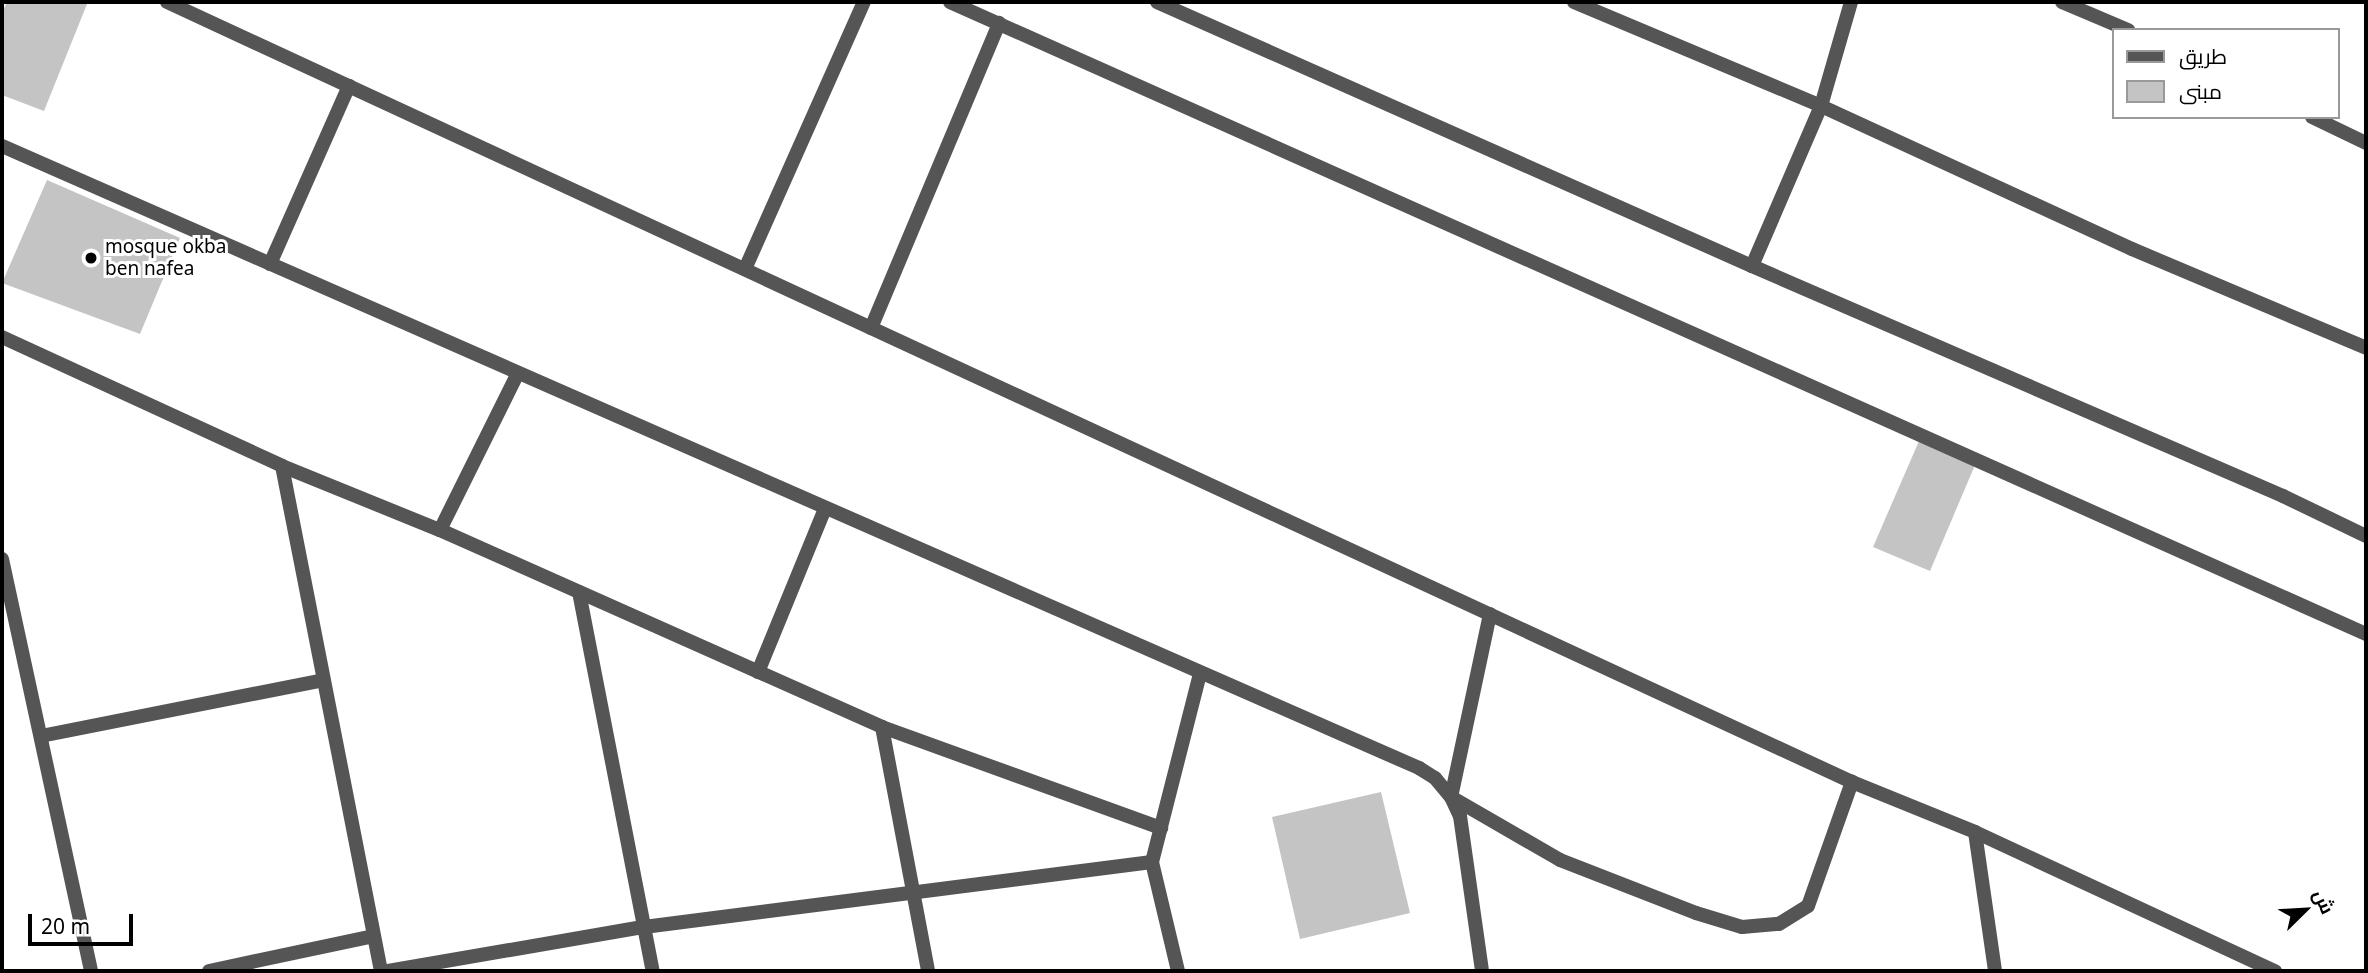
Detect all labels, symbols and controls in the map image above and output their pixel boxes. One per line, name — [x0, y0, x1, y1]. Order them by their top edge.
legend — [2112, 28, 2340, 119]
text: طريق — [2179, 42, 2227, 70]
text: مبنى — [2179, 77, 2222, 105]
place label: mosque okba ben nafea — [105, 236, 226, 280]
marker: mosque okba ben nafea — [83, 250, 99, 266]
north arrow — [2270, 875, 2340, 945]
text: ش — [2307, 885, 2341, 918]
scale bar — [32, 900, 136, 944]
text: 20 m — [41, 912, 90, 940]

